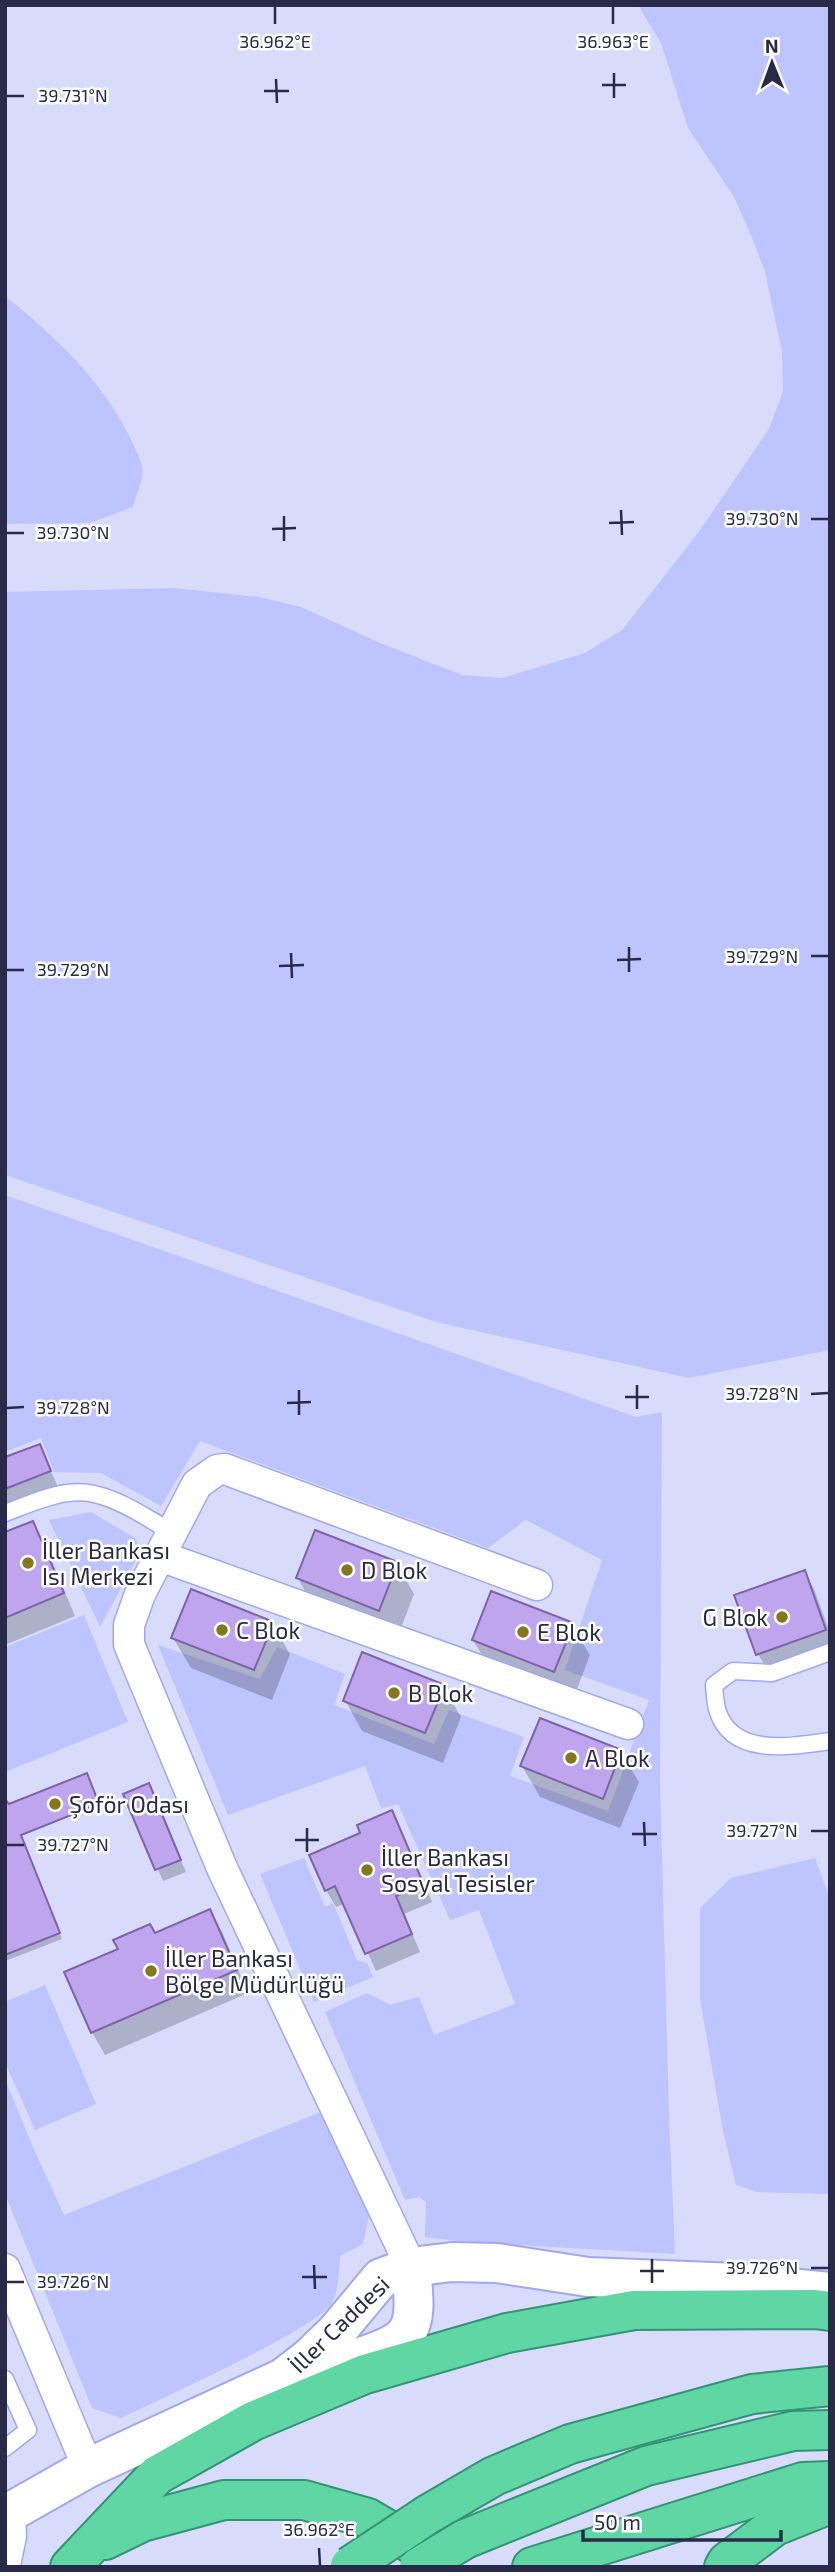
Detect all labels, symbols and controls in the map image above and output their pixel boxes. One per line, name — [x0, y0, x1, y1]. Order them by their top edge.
north arrow — [737, 28, 807, 98]
text: 36.962°E — [239, 30, 311, 52]
text: 36.963°E — [577, 30, 649, 52]
text: N — [765, 34, 779, 57]
text: 39.731°N — [38, 84, 108, 106]
text: 39.730°N — [725, 507, 799, 529]
text: 39.730°N — [36, 521, 110, 543]
text: 39.729°N — [726, 945, 798, 967]
text: 39.729°N — [37, 958, 109, 980]
text: 39.728°N — [725, 1382, 799, 1404]
text: 39.728°N — [36, 1396, 110, 1418]
place label: İller Bankası Isı Merkezi — [42, 1536, 170, 1590]
marker: İller Bankası Isı Merkezi — [20, 1555, 36, 1571]
place label: D Blok — [361, 1556, 428, 1584]
marker: D Blok — [339, 1562, 355, 1578]
place label: G Blok — [703, 1603, 768, 1631]
marker: G Blok — [774, 1609, 790, 1625]
place label: C Blok — [236, 1616, 300, 1644]
place label: E Blok — [537, 1618, 601, 1646]
marker: C Blok — [214, 1622, 230, 1638]
marker: E Blok — [515, 1624, 531, 1640]
place label: B Blok — [408, 1679, 474, 1707]
marker: B Blok — [386, 1685, 402, 1701]
place label: A Blok — [585, 1744, 650, 1772]
marker: A Blok — [563, 1750, 579, 1766]
place label: Şoför Odası — [69, 1790, 189, 1819]
marker: Şoför Odası — [47, 1796, 63, 1812]
text: 39.727°N — [726, 1819, 798, 1841]
text: 39.727°N — [37, 1833, 109, 1855]
place label: İller Bankası Sosyal Tesisler — [381, 1843, 535, 1897]
marker: İller Bankası Sosyal Tesisler — [359, 1862, 375, 1878]
place label: İller Bankası Bölge Müdürlüğü — [165, 1944, 344, 1998]
marker: İller Bankası Bölge Müdürlüğü — [143, 1963, 159, 1979]
text: 39.726°N — [726, 2256, 798, 2278]
text: 39.726°N — [37, 2270, 109, 2292]
street label: İller Caddesi — [283, 2270, 395, 2378]
scale bar — [583, 2498, 781, 2542]
text: 50 m — [594, 2509, 641, 2534]
text: 36.962°E — [283, 2518, 355, 2540]

